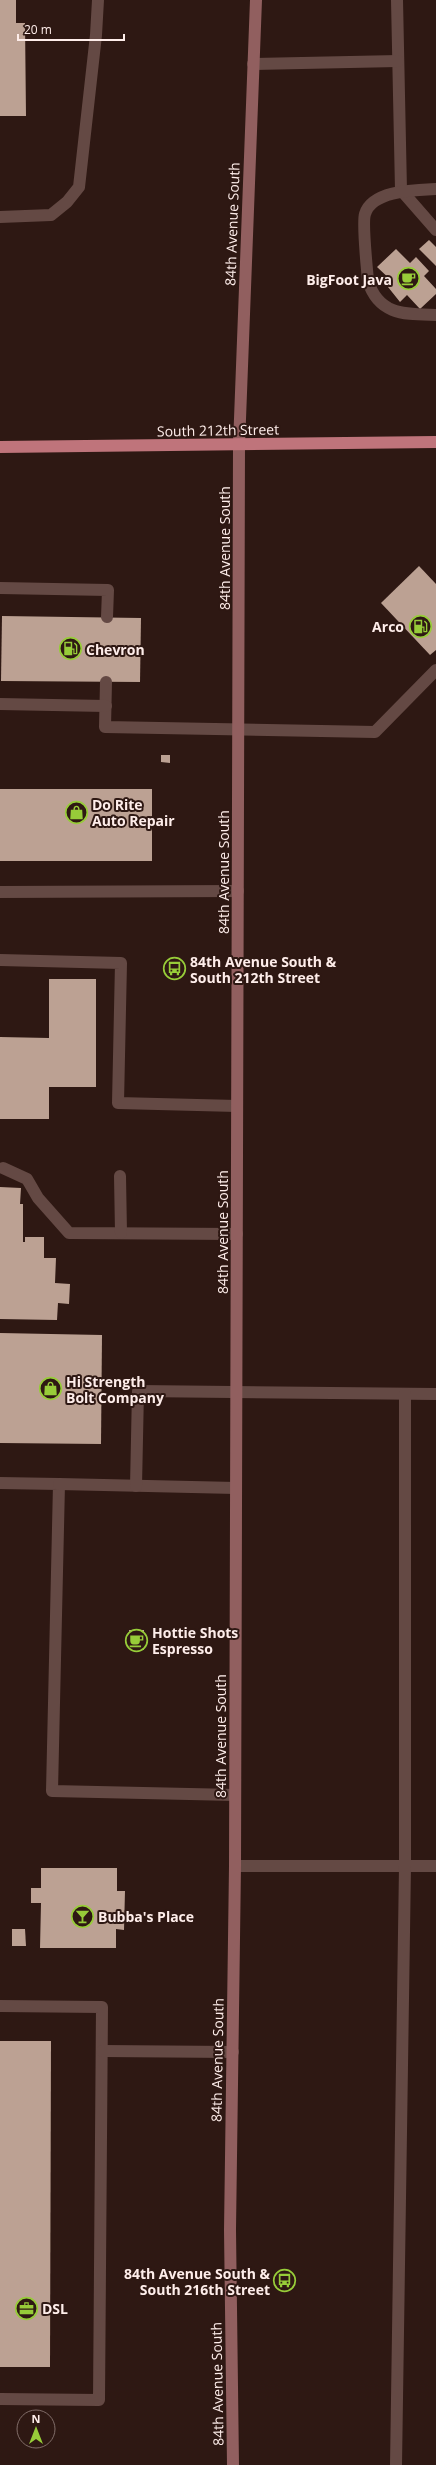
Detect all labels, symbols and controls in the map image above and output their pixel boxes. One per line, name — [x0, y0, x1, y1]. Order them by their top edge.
scale bar — [18, 16, 124, 42]
text: 20 m — [24, 21, 52, 38]
street label: 84th Avenue South — [220, 162, 244, 286]
cafe icon: BigFoot Java — [395, 266, 421, 292]
place label: BigFoot Java — [306, 270, 392, 289]
street label: South 212th Street — [157, 419, 279, 441]
street label: 84th Avenue South — [215, 486, 234, 610]
fuel station icon: Arco — [407, 613, 433, 639]
place label: Arco — [372, 617, 404, 636]
fuel station icon: Chevron — [58, 636, 84, 662]
place label: Chevron — [86, 640, 145, 659]
place label: Do Rite Auto Repair — [92, 795, 175, 830]
shop icon: Do Rite Auto Repair — [63, 799, 89, 825]
street label: 84th Avenue South — [214, 810, 233, 934]
place label: 84th Avenue South & South 212th Street — [190, 952, 337, 987]
bus stop icon: 84th Avenue South & South 212th Street — [161, 956, 187, 982]
street label: 84th Avenue South — [213, 1170, 232, 1294]
place label: Hi Strength Bolt Company — [66, 1372, 164, 1407]
shop icon: Hi Strength Bolt Company — [38, 1376, 64, 1402]
place label: Hottie Shots Espresso — [152, 1623, 238, 1658]
cafe icon: Hottie Shots Espresso — [124, 1627, 150, 1653]
street label: 84th Avenue South — [211, 1674, 230, 1798]
bar icon: Bubba's Place — [69, 1903, 95, 1929]
place label: Bubba's Place — [98, 1907, 194, 1926]
street label: 84th Avenue South — [206, 1998, 228, 2122]
place label: 84th Avenue South & South 216th Street — [124, 2264, 271, 2299]
bus stop icon: 84th Avenue South & South 216th Street — [272, 2268, 298, 2294]
office icon: DSL — [14, 2295, 40, 2321]
place label: DSL — [42, 2299, 68, 2318]
street label: 84th Avenue South — [206, 2322, 228, 2446]
north arrow — [16, 2409, 56, 2449]
text: N — [32, 2411, 40, 2426]

